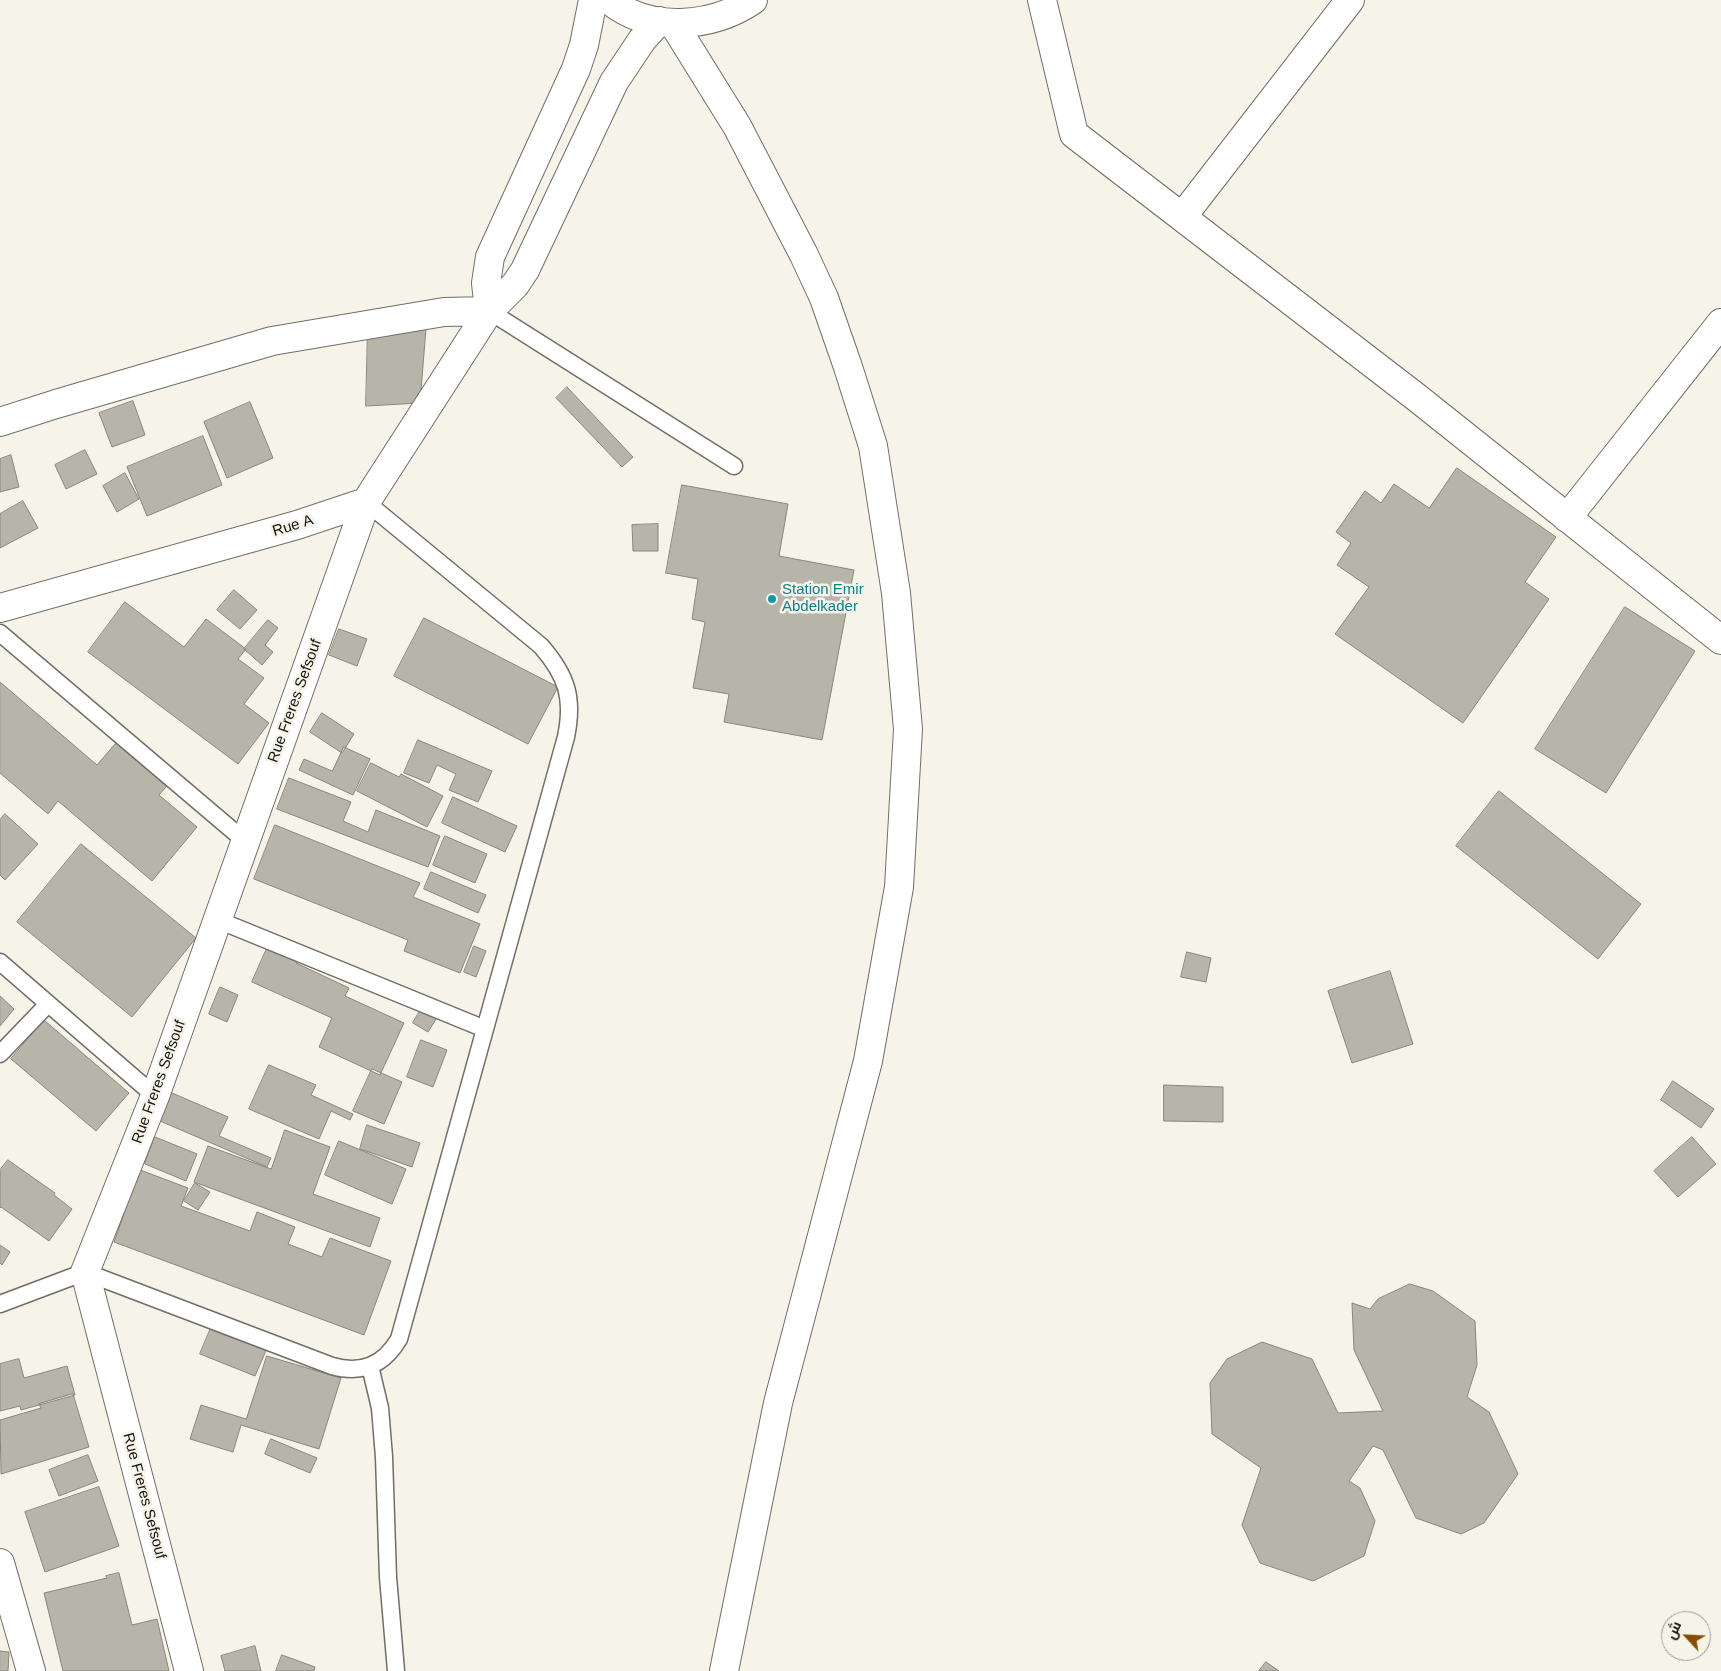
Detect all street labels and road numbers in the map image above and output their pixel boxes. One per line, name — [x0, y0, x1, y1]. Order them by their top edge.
street label: Rue A — [270, 511, 316, 541]
street label: Rue Freres Sefsouf — [264, 637, 326, 765]
street label: Rue Freres Sefsouf — [128, 1018, 190, 1146]
street label: Rue Freres Sefsouf — [118, 1431, 170, 1561]

